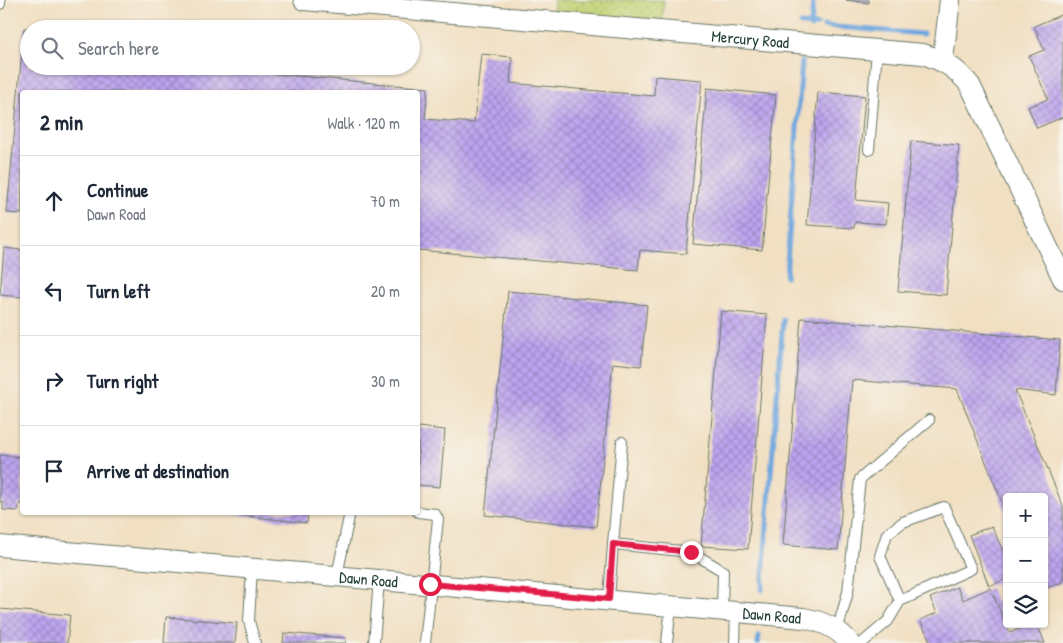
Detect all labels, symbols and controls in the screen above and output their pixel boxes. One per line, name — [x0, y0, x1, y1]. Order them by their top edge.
search box — [20, 20, 420, 75]
street label: Mercury Road — [711, 25, 790, 53]
icon: search — [38, 34, 66, 62]
text: Search here — [78, 35, 159, 61]
text: 2 min — [40, 108, 83, 137]
text: Walk · 120 m — [327, 112, 400, 134]
text: Continue — [87, 177, 148, 203]
icon: ahead — [40, 187, 68, 215]
text: 70 m — [370, 190, 400, 212]
text: Dawn Road — [87, 203, 145, 225]
icon: left — [40, 277, 68, 305]
text: Turn left — [87, 278, 150, 304]
text: 20 m — [371, 280, 400, 302]
icon: right — [40, 367, 68, 395]
text: Turn right — [87, 368, 158, 394]
text: 30 m — [371, 370, 400, 392]
icon: arrive — [40, 457, 68, 485]
text: Arrive at destination — [87, 458, 229, 484]
map controls — [1003, 493, 1048, 628]
button: + — [1003, 493, 1048, 538]
button: − — [1003, 538, 1048, 583]
route end — [680, 541, 703, 564]
street label: Dawn Road — [338, 565, 399, 593]
route start — [419, 573, 442, 596]
button: layers — [1003, 583, 1048, 628]
street label: Dawn Road — [742, 602, 802, 629]

